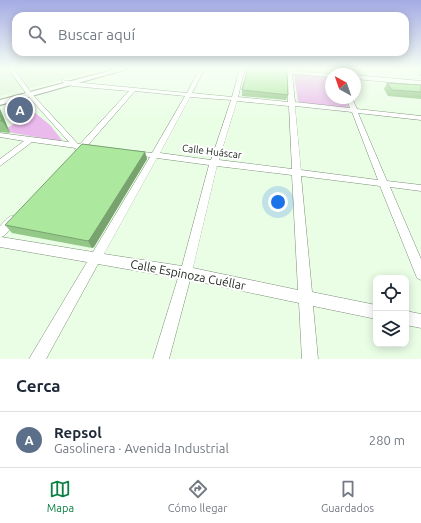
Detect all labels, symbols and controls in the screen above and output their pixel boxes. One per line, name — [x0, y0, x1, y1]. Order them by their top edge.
search box — [12, 12, 409, 56]
icon: search — [26, 23, 48, 45]
text: Buscar aquí — [58, 26, 135, 43]
north arrow — [325, 68, 361, 104]
pin: A — [7, 95, 33, 125]
street label: Calle Huáscar — [181, 142, 243, 161]
your location — [268, 192, 288, 212]
street label: Calle Espinoza Cuéllar — [129, 257, 247, 292]
map controls — [373, 275, 409, 347]
button: locate — [373, 275, 409, 311]
button: layers — [373, 311, 409, 347]
text: Cerca — [16, 376, 61, 395]
text: Repsol — [54, 424, 102, 441]
text: A — [24, 433, 34, 447]
text: 280 m — [369, 433, 405, 447]
text: Gasolinera · Avenida Industrial — [54, 441, 229, 455]
tab: Mapa — [47, 478, 74, 514]
tab: Cómo llegar — [168, 478, 227, 514]
tab: Guardados — [321, 478, 374, 514]

